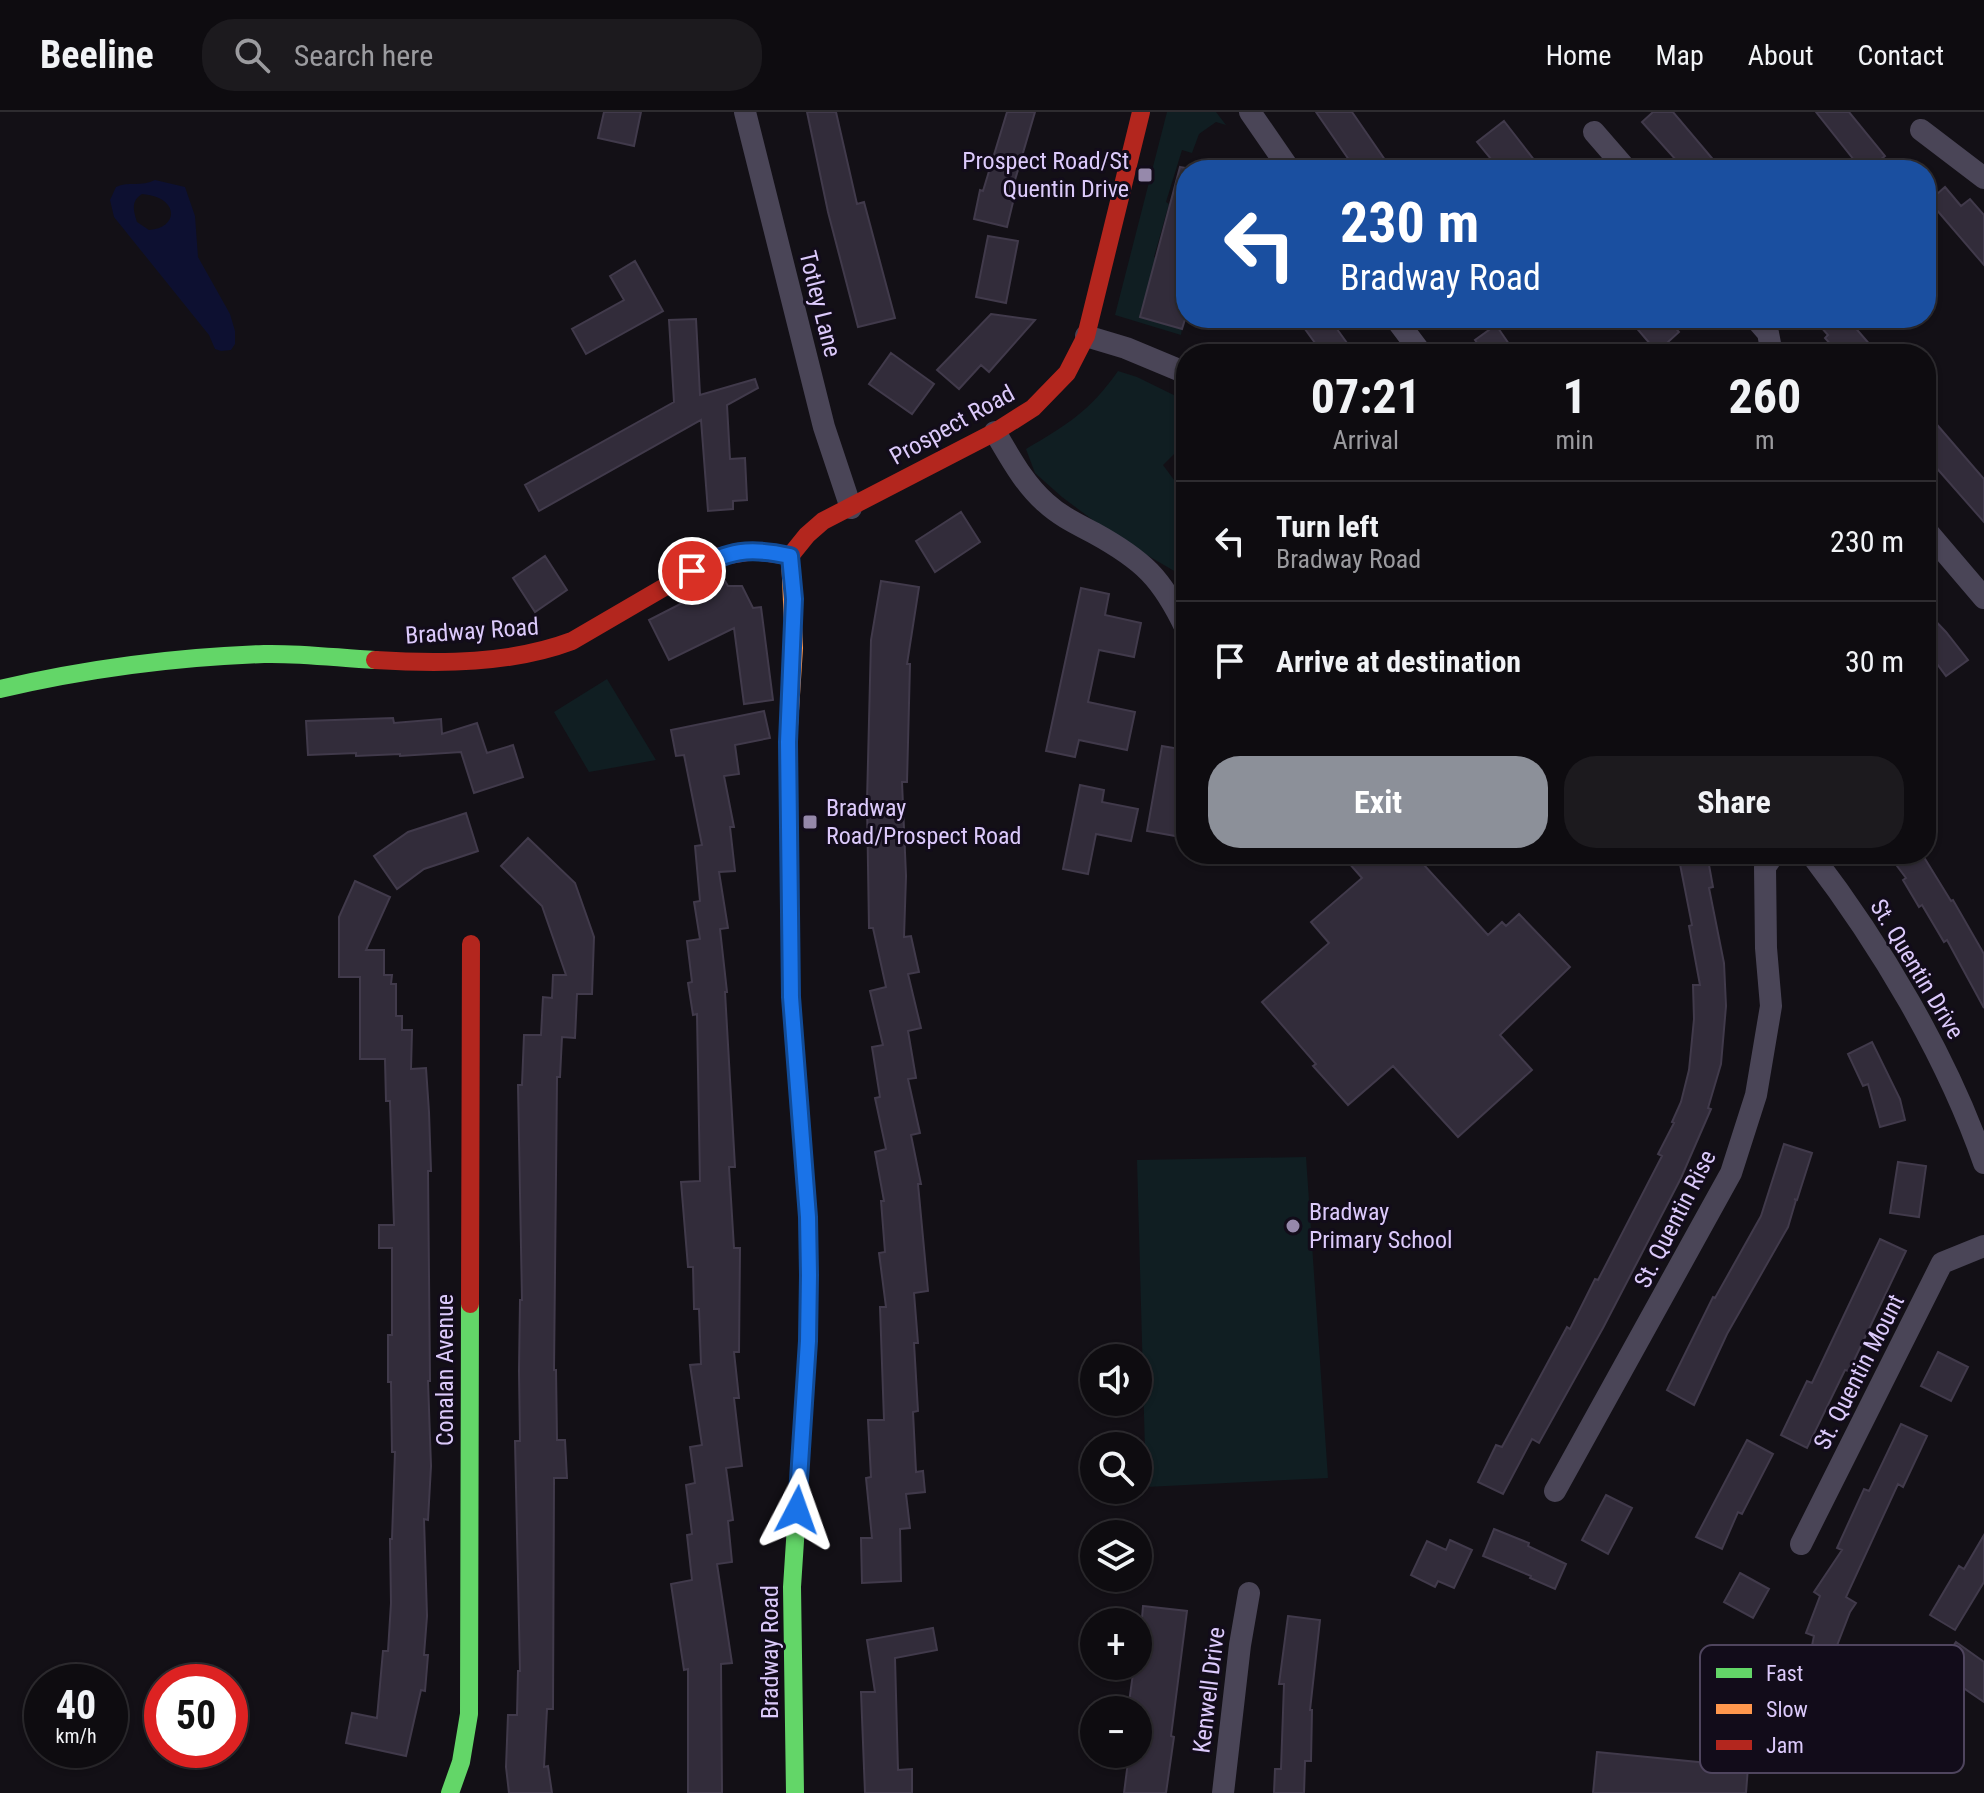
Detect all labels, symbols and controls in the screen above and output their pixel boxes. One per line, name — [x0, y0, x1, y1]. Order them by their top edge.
search box — [202, 19, 762, 91]
text: Beeline — [40, 33, 154, 77]
icon: search — [230, 33, 274, 77]
text: Search here — [294, 38, 433, 73]
text: Home — [1546, 39, 1611, 72]
text: Map — [1655, 39, 1704, 72]
text: About — [1748, 39, 1814, 72]
text: Contact — [1858, 39, 1944, 72]
place label: Prospect Road/St Quentin Drive — [962, 147, 1129, 203]
marker: Prospect Road/St Quentin Drive — [1136, 166, 1154, 184]
text: 230 m — [1340, 190, 1479, 256]
icon: left — [1208, 192, 1312, 296]
street label: Totley Lane — [793, 248, 847, 360]
text: Bradway Road — [1340, 257, 1541, 299]
text: 07:21 — [1311, 368, 1421, 425]
text: 1 — [1563, 368, 1587, 425]
text: 260 — [1728, 368, 1801, 425]
street label: Prospect Road — [885, 379, 1019, 471]
text: Arrival — [1333, 425, 1399, 455]
text: min — [1556, 425, 1594, 455]
text: m — [1755, 425, 1775, 455]
text: Turn left — [1276, 509, 1379, 544]
icon: left — [1208, 519, 1252, 563]
text: 230 m — [1830, 524, 1904, 559]
pin — [658, 537, 726, 605]
text: Bradway Road — [1276, 544, 1421, 574]
icon: arrive — [670, 549, 714, 593]
street label: Bradway Road — [404, 612, 540, 650]
icon: arrive — [1208, 639, 1252, 683]
text: Arrive at destination — [1276, 644, 1521, 679]
text: 30 m — [1845, 644, 1904, 679]
button: Exit — [1208, 756, 1548, 848]
button: Share — [1564, 756, 1904, 848]
place label: Bradway Road/Prospect Road — [826, 794, 1021, 850]
marker: Bradway Road/Prospect Road — [801, 813, 819, 831]
street label: St. Quentin Drive — [1864, 894, 1970, 1044]
street label: St. Quentin Rise — [1628, 1146, 1722, 1292]
place label: Bradway Primary School — [1309, 1198, 1452, 1254]
marker: Bradway Primary School — [1284, 1217, 1302, 1235]
street label: St. Quentin Mount — [1808, 1290, 1910, 1454]
street label: Conalan Avenue — [431, 1294, 459, 1446]
map controls — [1080, 1344, 1152, 1768]
button: sound — [1080, 1344, 1152, 1416]
button: search — [1080, 1432, 1152, 1504]
position arrow — [755, 1468, 839, 1552]
button: layers — [1080, 1520, 1152, 1592]
street label: Bradway Road — [756, 1585, 784, 1719]
button: + — [1080, 1608, 1152, 1680]
street label: Kenwell Drive — [1187, 1625, 1231, 1755]
legend — [1700, 1645, 1964, 1773]
text: Fast — [1766, 1661, 1803, 1686]
speed limit sign: 50 — [144, 1664, 248, 1768]
text: 40 — [56, 1682, 96, 1729]
button: − — [1080, 1696, 1152, 1768]
text: Slow — [1766, 1697, 1808, 1722]
text: km/h — [55, 1724, 97, 1748]
text: Jam — [1766, 1733, 1804, 1758]

